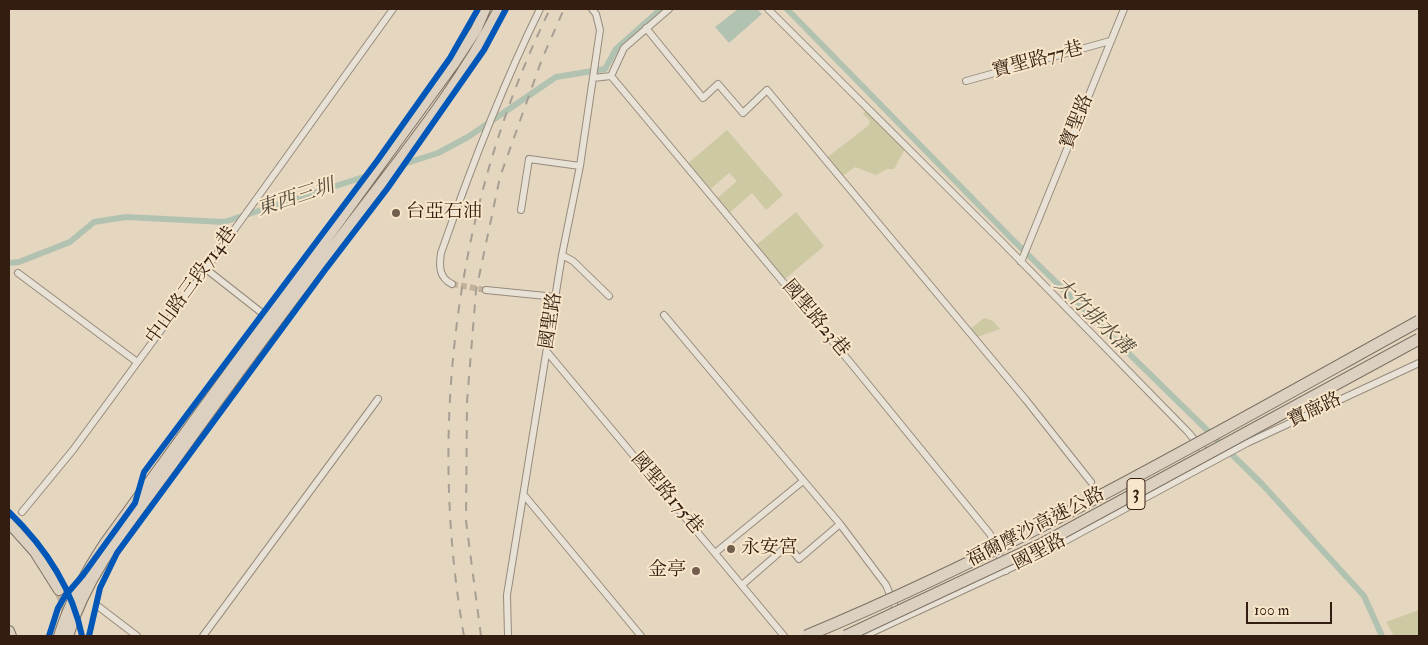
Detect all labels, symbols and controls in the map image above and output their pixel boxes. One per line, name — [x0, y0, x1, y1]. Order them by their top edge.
street label: 寶聖路77巷 — [990, 38, 1086, 84]
street label: 寶聖路 — [1057, 91, 1099, 153]
water label: 東西三圳 — [254, 175, 338, 223]
place label: 台亞石油 — [406, 202, 482, 224]
marker: 台亞石油 — [390, 207, 402, 219]
street label: 中山路三段714巷 — [142, 223, 242, 349]
water label: 大竹排水溝 — [1048, 274, 1136, 360]
street label: 國聖路23巷 — [776, 276, 854, 362]
street label: 國聖路 — [536, 291, 568, 351]
street label: 寶廍路 — [1284, 389, 1346, 433]
street label: 國聖路175巷 — [625, 448, 707, 540]
road number: 3 — [1127, 478, 1145, 509]
street label: 福爾摩沙高速公路 — [963, 483, 1109, 573]
street label: 國聖路 — [1009, 530, 1071, 576]
place label: 永安宮 — [741, 538, 798, 560]
marker: 永安宮 — [725, 543, 737, 555]
place label: 金亭 — [648, 560, 686, 582]
marker: 金亭 — [690, 565, 702, 577]
scale bar — [1248, 592, 1334, 624]
text: 100 m — [1254, 601, 1289, 620]

